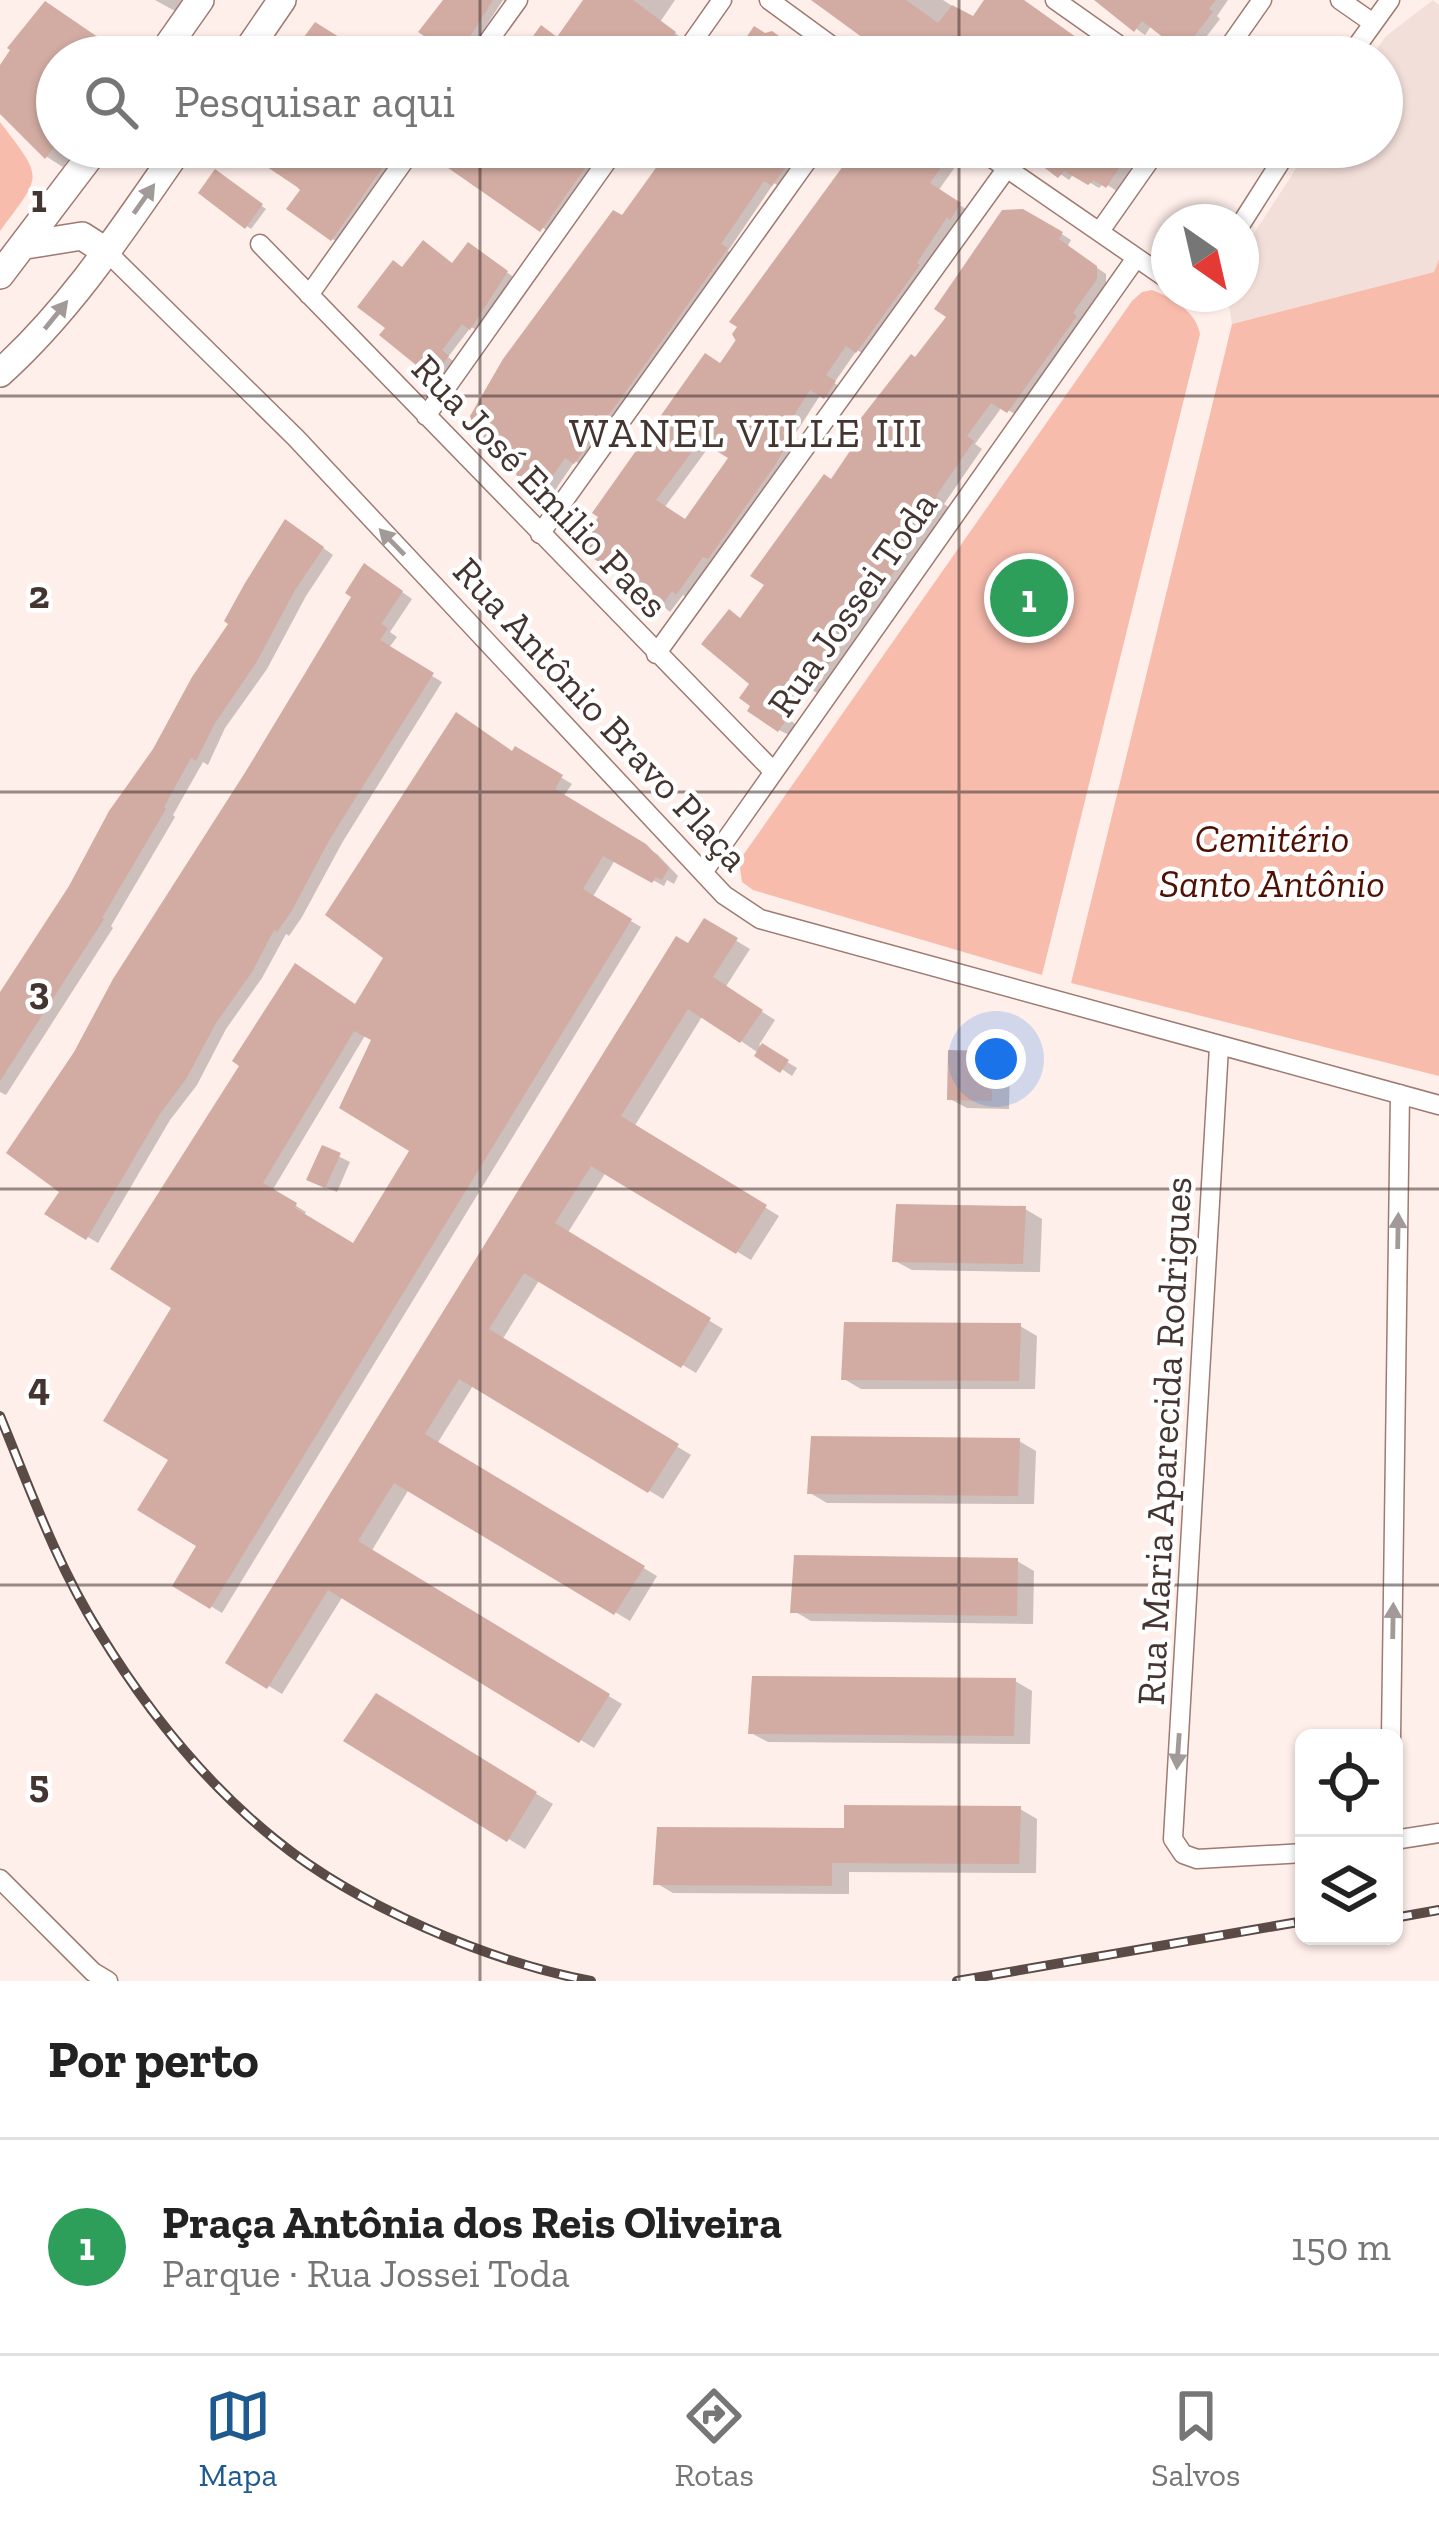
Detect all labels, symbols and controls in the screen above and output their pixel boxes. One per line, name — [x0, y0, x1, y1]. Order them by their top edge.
search box — [36, 36, 1403, 168]
icon: search — [78, 69, 144, 135]
text: Pesquisar aqui — [174, 75, 455, 129]
text: 1 — [31, 175, 47, 222]
one-way arrow — [132, 183, 155, 216]
north arrow — [1151, 204, 1259, 312]
one-way arrow — [43, 299, 68, 330]
street label: Rua José Emilio Paes — [402, 344, 678, 628]
district label: WANEL VILLE III — [569, 407, 925, 458]
street label: Rua Jossei Toda — [757, 483, 947, 725]
one-way arrow — [379, 528, 407, 557]
street label: Rua Antônio Bravo Plaça — [444, 548, 758, 880]
pin: 1 — [990, 553, 1068, 643]
text: 2 — [29, 571, 50, 618]
park label: Cemitério Santo Antônio — [1159, 815, 1385, 907]
text: 3 — [29, 967, 49, 1014]
your location — [966, 1029, 1026, 1089]
street label: Rua Maria Aparecida Rodrigues — [1127, 1175, 1201, 1707]
one-way arrow — [1389, 1211, 1408, 1249]
text: 4 — [28, 1363, 50, 1410]
one-way arrow — [1383, 1601, 1403, 1639]
map controls — [1295, 1729, 1403, 1945]
button: locate — [1295, 1729, 1403, 1837]
one-way arrow — [1169, 1733, 1188, 1770]
text: 5 — [29, 1760, 49, 1807]
button: layers — [1295, 1837, 1403, 1945]
text: Por perto — [48, 2029, 259, 2090]
text: Praça Antônia dos Reis Oliveira — [162, 2196, 782, 2250]
text: 1 — [79, 2223, 95, 2270]
text: 150 m — [1291, 2223, 1391, 2270]
text: Parque · Rua Jossei Toda — [162, 2250, 570, 2297]
tab: Mapa — [199, 2383, 277, 2494]
tab: Rotas — [674, 2383, 754, 2494]
tab: Salvos — [1151, 2383, 1240, 2494]

